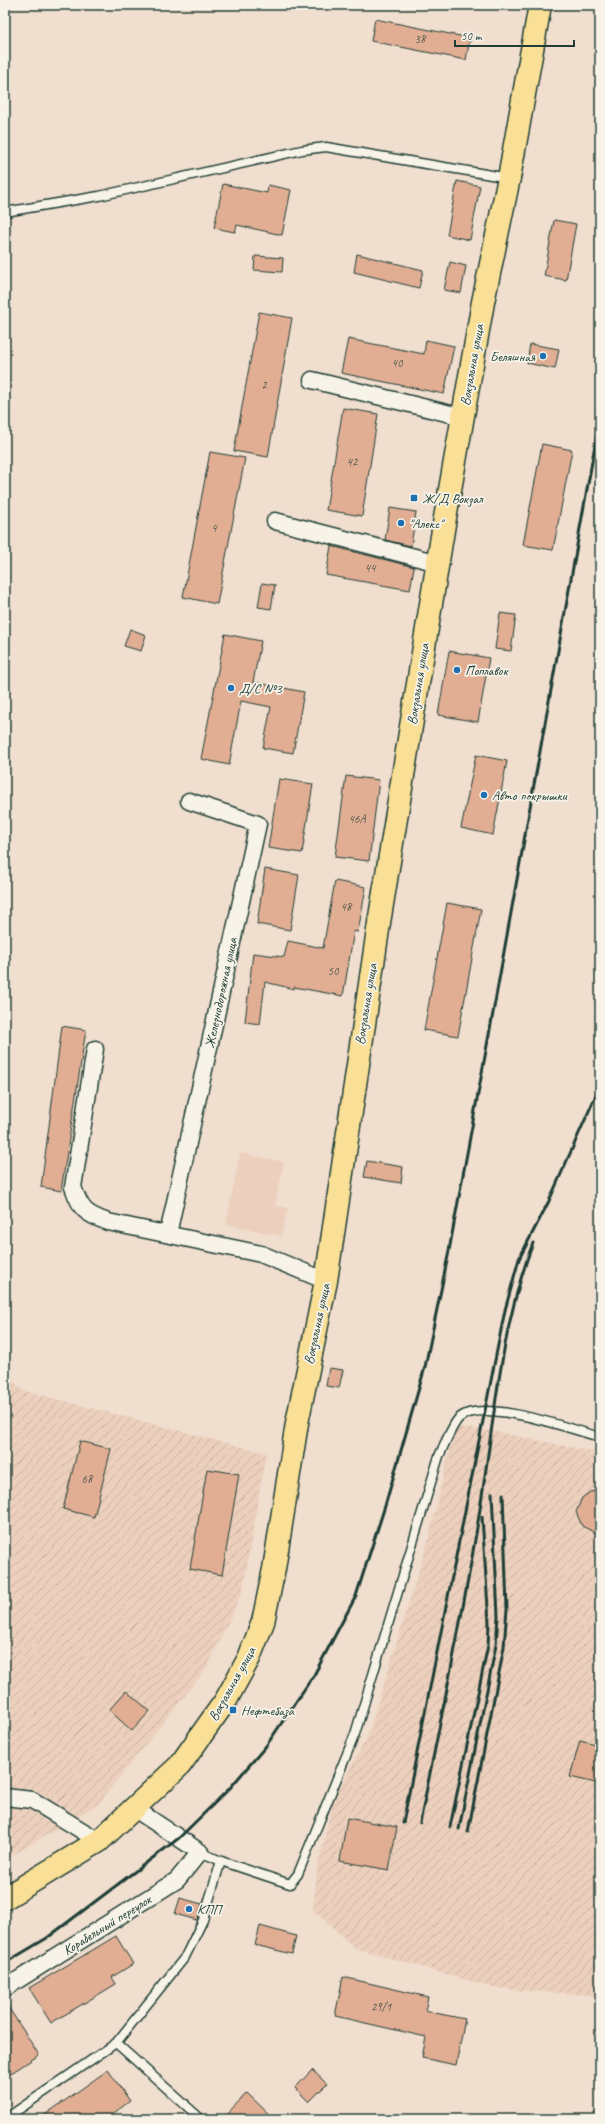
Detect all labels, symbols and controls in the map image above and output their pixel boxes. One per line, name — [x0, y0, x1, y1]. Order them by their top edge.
scale bar — [455, 22, 574, 48]
text: 50 m — [461, 28, 483, 44]
house number: 38 — [415, 31, 427, 47]
street label: Вокзальная улица — [456, 322, 488, 407]
place label: Беляшная — [490, 348, 536, 365]
marker: Беляшная — [538, 351, 548, 361]
house number: 40 — [392, 355, 404, 371]
house number: 2 — [261, 377, 268, 393]
house number: 42 — [347, 454, 359, 470]
place label: Ж/Д Вокзал — [422, 490, 484, 507]
marker: Ж/Д Вокзал — [409, 493, 419, 503]
place label: "Алекс" — [409, 515, 445, 532]
marker: "Алекс" — [396, 518, 406, 528]
house number: 4 — [211, 520, 218, 536]
house number: 44 — [365, 560, 377, 576]
street label: Вокзальная улица — [403, 641, 433, 726]
place label: Поплавок — [465, 662, 509, 679]
marker: Поплавок — [452, 665, 462, 675]
place label: Д/С №3 — [239, 680, 283, 697]
marker: Д/С №3 — [226, 683, 236, 693]
place label: Авто покрышки — [492, 787, 568, 804]
marker: Авто покрышки — [479, 790, 489, 800]
house number: 46А — [349, 811, 366, 827]
house number: 48 — [341, 899, 353, 915]
street label: Железнодорожная улица — [201, 935, 241, 1050]
street label: Вокзальная улица — [351, 961, 381, 1046]
house number: 50 — [328, 963, 340, 979]
street label: Вокзальная улица — [300, 1281, 334, 1366]
house number: 68 — [82, 1471, 94, 1487]
street label: Вокзальная улица — [205, 1643, 260, 1724]
place label: Нефтебаза — [241, 1702, 295, 1719]
marker: Нефтебаза — [228, 1705, 238, 1715]
street label: Корабельный переулок — [60, 1890, 156, 1959]
place label: КПП — [197, 1901, 223, 1918]
marker: КПП — [184, 1904, 194, 1914]
house number: 29/1 — [371, 1999, 392, 2015]

